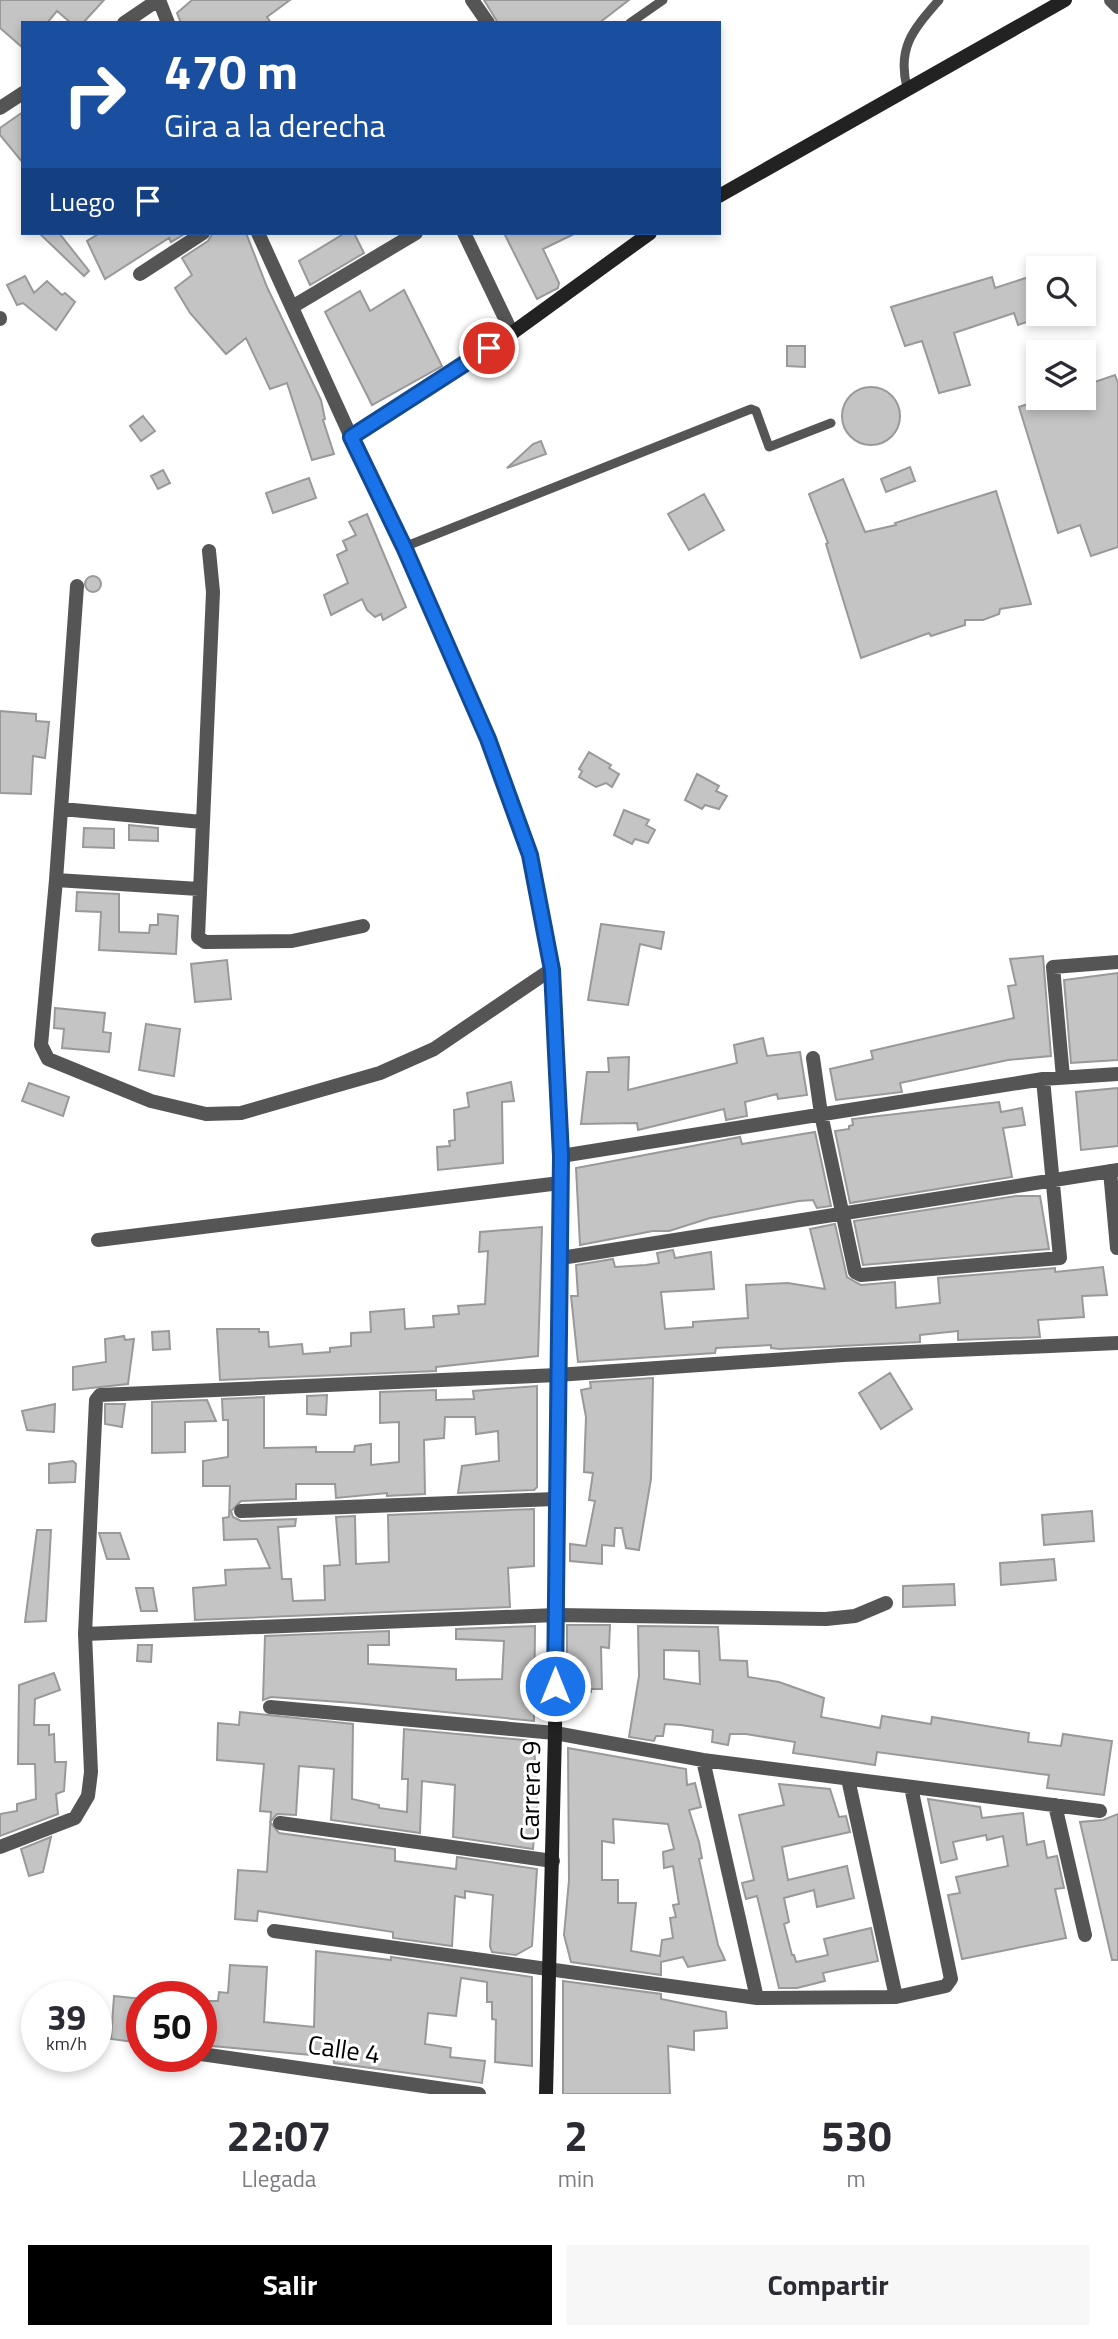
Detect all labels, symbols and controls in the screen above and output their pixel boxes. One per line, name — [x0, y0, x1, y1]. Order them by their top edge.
text: 470 m — [164, 33, 298, 108]
icon: right — [49, 49, 140, 140]
text: Gira a la derecha — [164, 101, 386, 149]
text: Luego — [49, 182, 115, 221]
icon: arrive — [129, 182, 167, 220]
map controls — [1026, 256, 1096, 410]
button: search — [1026, 256, 1096, 326]
pin — [459, 318, 519, 378]
icon: arrive — [470, 329, 508, 367]
button: layers — [1026, 340, 1096, 410]
position arrow — [518, 1649, 592, 1723]
street label: Carrera 9 — [510, 1740, 550, 1842]
speed limit sign: 50 — [126, 1981, 217, 2072]
text: 39 — [47, 1990, 86, 2044]
street label: Calle 4 — [305, 2025, 383, 2073]
text: km/h — [46, 2030, 87, 2057]
text: 22:07 — [226, 2103, 331, 2167]
text: 2 — [564, 2103, 588, 2167]
text: 530 — [821, 2103, 891, 2167]
text: Llegada — [241, 2161, 316, 2196]
text: min — [558, 2161, 594, 2196]
text: m — [847, 2161, 866, 2196]
button: Salir — [28, 2245, 552, 2325]
button: Compartir — [566, 2245, 1090, 2325]

